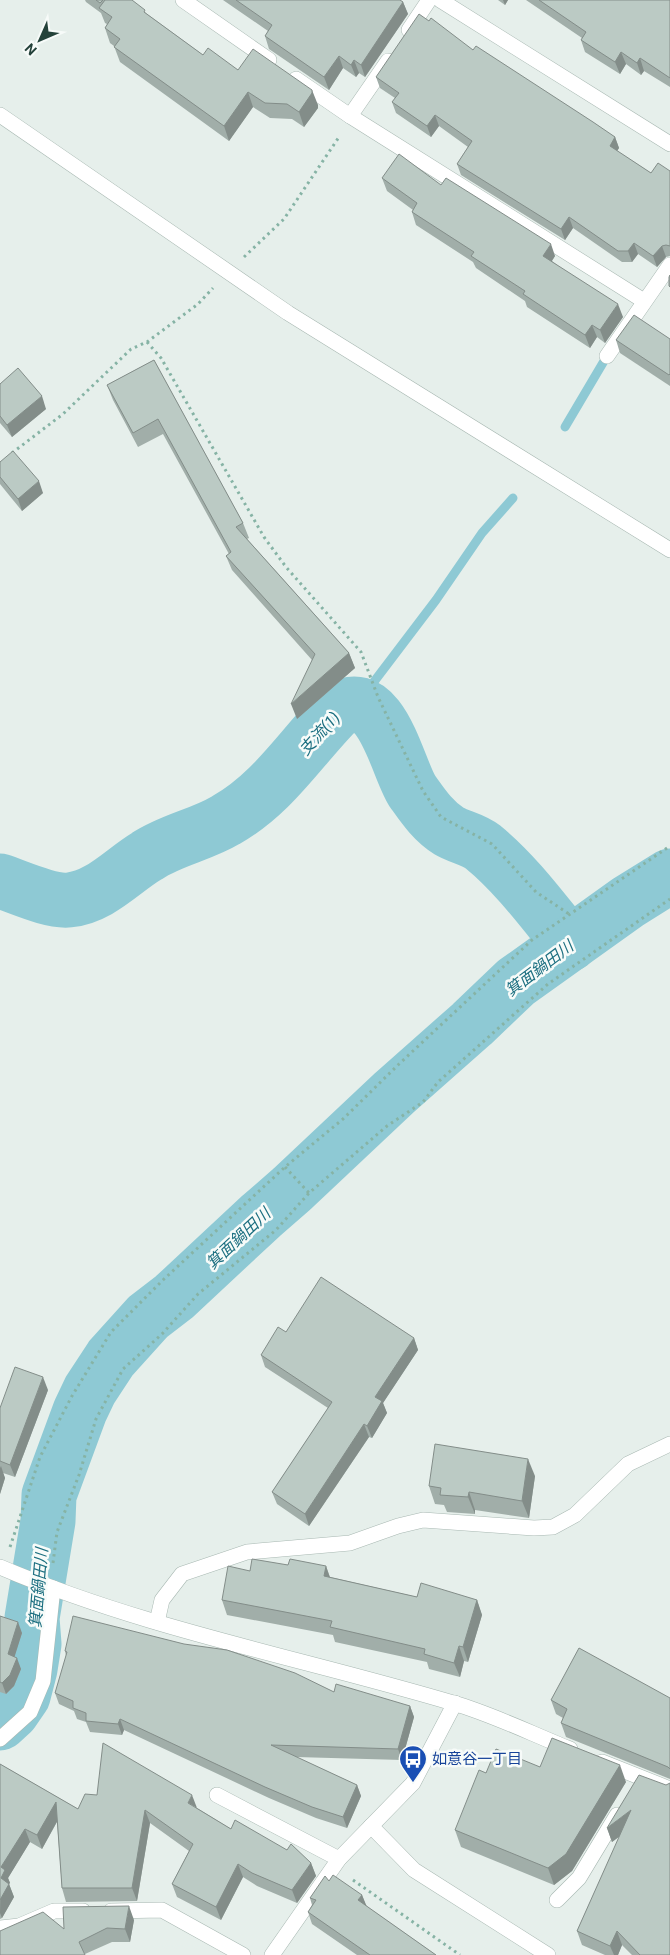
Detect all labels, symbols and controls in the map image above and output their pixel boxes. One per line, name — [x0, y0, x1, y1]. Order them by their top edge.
north arrow — [15, 15, 65, 65]
text: N — [22, 40, 40, 58]
water label: 支流(1) — [295, 708, 344, 759]
water label: 箕面鍋田川 — [502, 936, 579, 1000]
water label: 箕面鍋田川 — [203, 1203, 276, 1273]
water label: 箕面鍋田川 — [26, 1545, 52, 1629]
bus stop icon: 如意谷一丁目 — [398, 1744, 428, 1783]
place label: 如意谷一丁目 — [432, 1750, 522, 1768]

